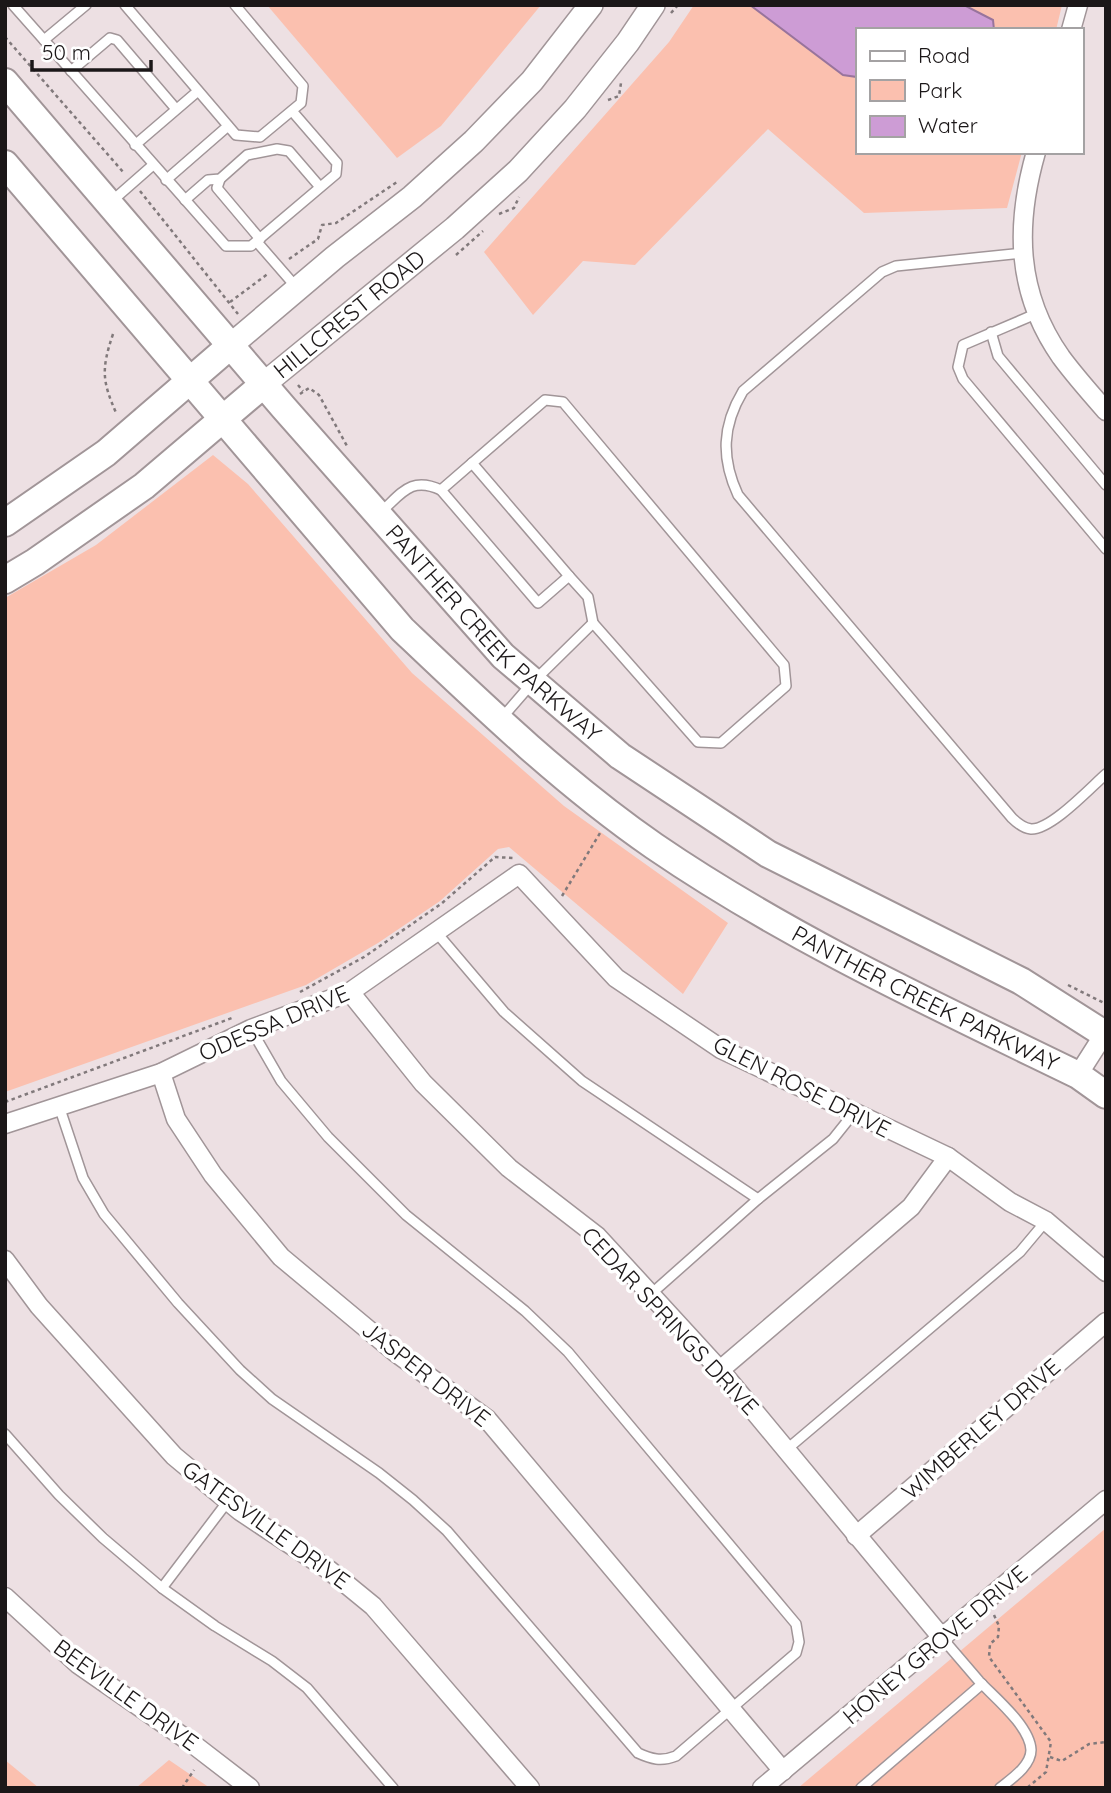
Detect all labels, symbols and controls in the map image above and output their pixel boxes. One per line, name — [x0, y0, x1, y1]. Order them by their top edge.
scale bar — [32, 28, 150, 72]
legend — [856, 28, 1083, 154]
text: 50 m — [42, 39, 91, 65]
text: Road — [918, 42, 970, 68]
text: Park — [918, 77, 962, 103]
text: Water — [918, 112, 978, 138]
street label: HILLCREST ROAD — [267, 244, 431, 385]
street label: PANTHER CREEK PARKWAY — [380, 518, 608, 748]
street label: PANTHER CREEK PARKWAY — [787, 919, 1064, 1078]
street label: ODESSA DRIVE — [194, 978, 353, 1067]
street label: GLEN ROSE DRIVE — [709, 1029, 896, 1144]
street label: CEDAR SPRINGS DRIVE — [576, 1220, 765, 1421]
street label: JASPER DRIVE — [356, 1314, 496, 1433]
street label: WIMBERLEY DRIVE — [895, 1352, 1066, 1505]
street label: GATESVILLE DRIVE — [177, 1454, 356, 1595]
street label: HONEY GROVE DRIVE — [836, 1559, 1033, 1730]
street label: BEEVILLE DRIVE — [48, 1632, 204, 1757]

